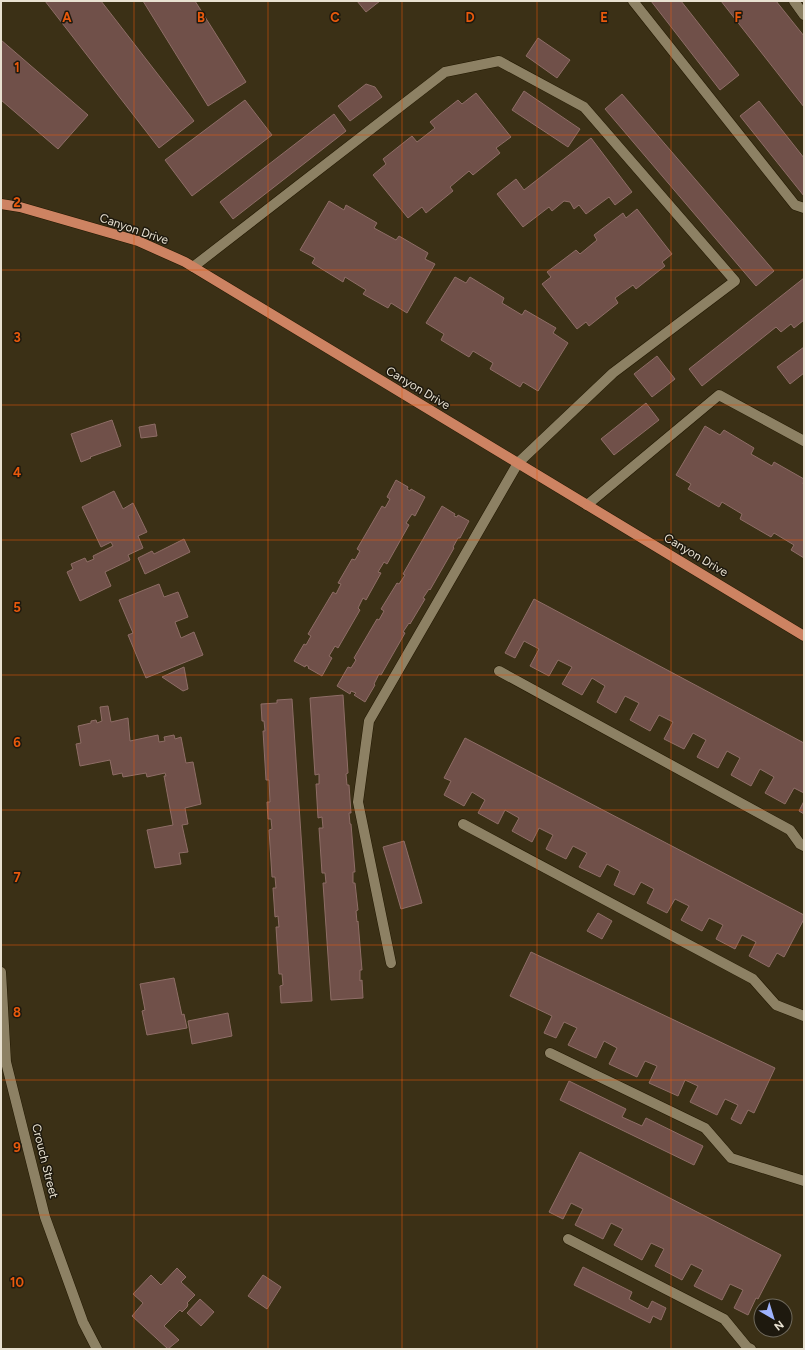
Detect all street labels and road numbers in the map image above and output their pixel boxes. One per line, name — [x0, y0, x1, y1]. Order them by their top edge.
street label: Canyon Drive — [98, 211, 171, 247]
street label: Canyon Drive — [384, 363, 453, 413]
street label: Canyon Drive — [662, 530, 731, 580]
street label: Crouch Street — [29, 1122, 61, 1200]

